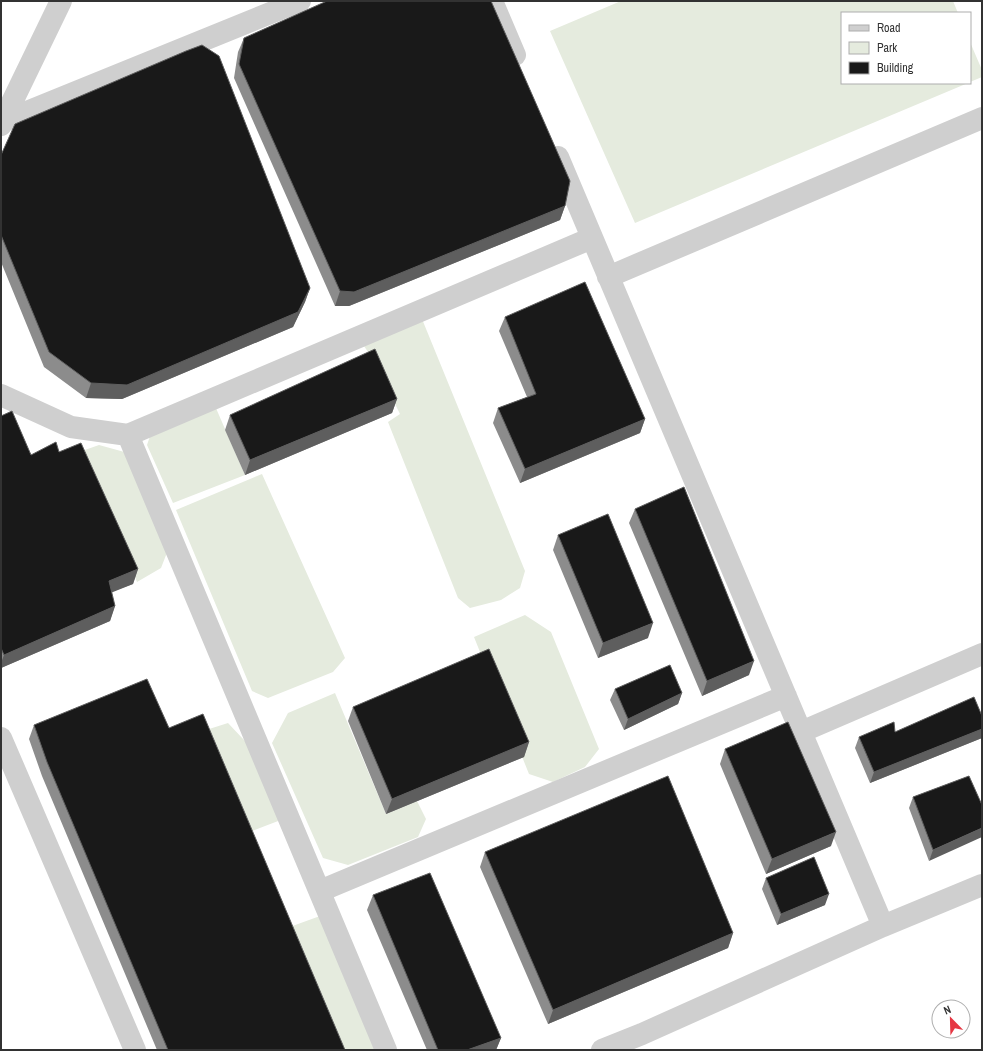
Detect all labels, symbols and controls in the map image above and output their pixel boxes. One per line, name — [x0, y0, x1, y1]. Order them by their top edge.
legend — [841, 12, 971, 84]
text: Road — [877, 20, 901, 36]
text: Park — [877, 40, 897, 56]
text: Building — [877, 60, 914, 76]
north arrow — [931, 999, 971, 1039]
text: N — [941, 1002, 953, 1018]

